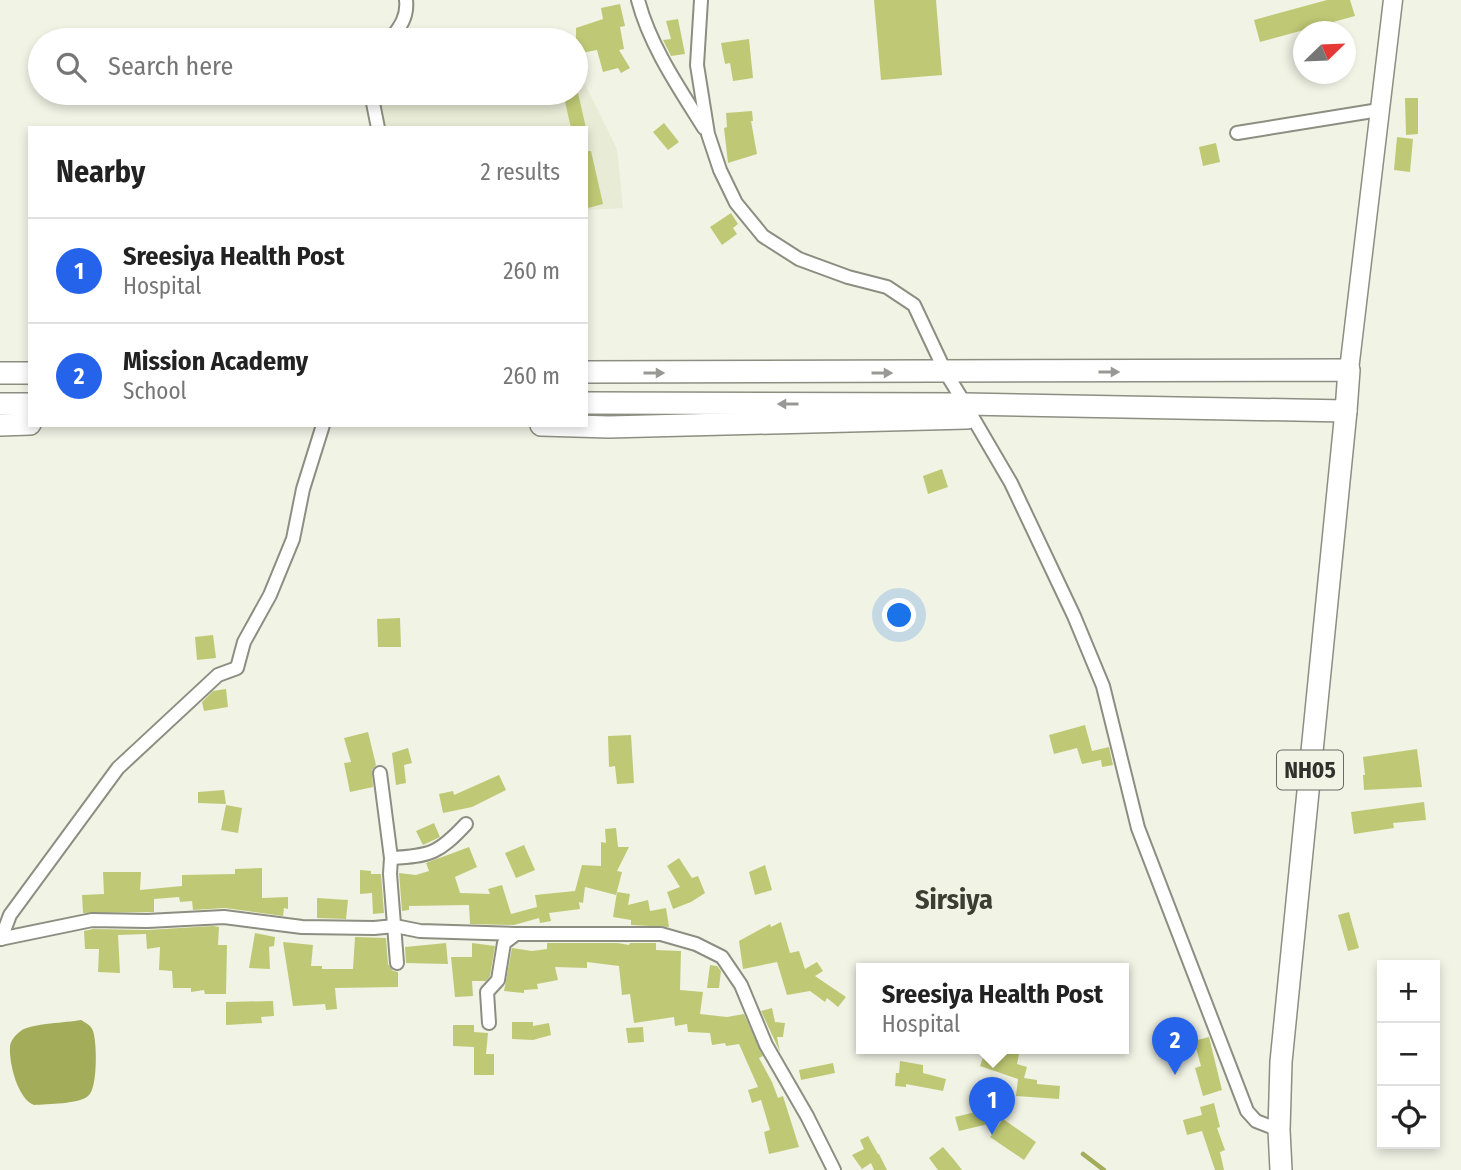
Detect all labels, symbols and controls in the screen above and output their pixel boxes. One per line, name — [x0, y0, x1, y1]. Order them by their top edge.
north arrow — [1293, 21, 1356, 84]
search box — [28, 28, 588, 105]
icon: search — [52, 48, 90, 86]
text: Search here — [108, 51, 233, 82]
text: Nearby — [56, 154, 145, 190]
text: 2 results — [480, 158, 560, 186]
text: Sreesiya Health Post — [123, 241, 344, 272]
text: 1 — [74, 257, 84, 285]
text: 260 m — [503, 257, 560, 285]
text: Hospital — [123, 272, 201, 300]
text: Mission Academy — [123, 346, 308, 377]
text: 2 — [74, 362, 84, 390]
text: 260 m — [503, 362, 560, 390]
one-way arrow — [1099, 366, 1121, 378]
one-way arrow — [644, 367, 666, 379]
one-way arrow — [871, 367, 893, 379]
text: School — [123, 377, 187, 405]
one-way arrow — [777, 398, 799, 410]
your location — [882, 598, 916, 632]
road number: NH05 — [1277, 750, 1343, 790]
district label: Sirsiya — [915, 883, 993, 916]
map controls — [1377, 960, 1440, 1149]
button: + — [1377, 960, 1440, 1023]
popup — [856, 963, 1129, 1054]
text: Sreesiya Health Post — [882, 979, 1103, 1010]
text: Hospital — [882, 1010, 960, 1038]
pin: 2 — [1152, 1017, 1198, 1075]
button: − — [1377, 1023, 1440, 1086]
pin: 1 — [969, 1077, 1015, 1135]
button: locate — [1377, 1086, 1440, 1149]

